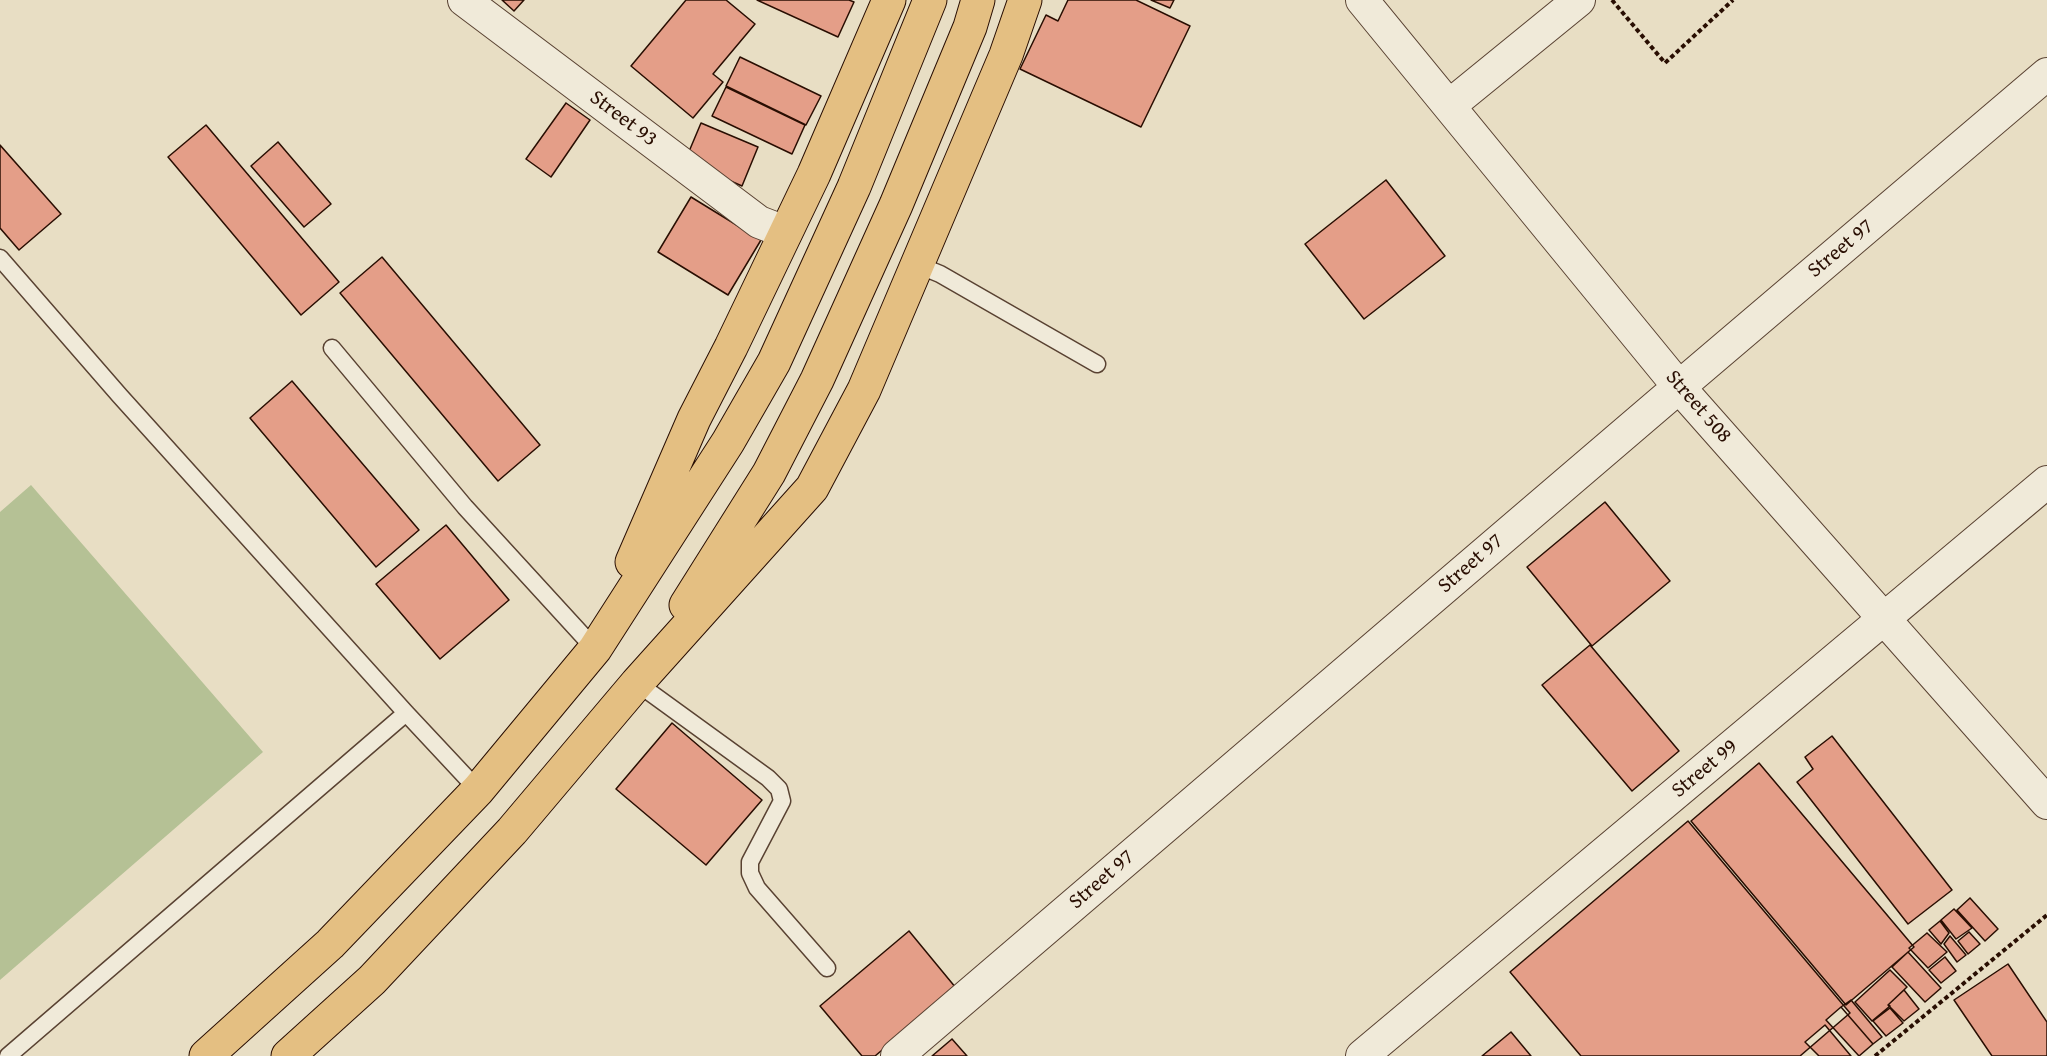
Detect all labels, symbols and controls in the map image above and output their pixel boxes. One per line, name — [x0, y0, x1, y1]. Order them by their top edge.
street label: Street 93 — [584, 85, 662, 153]
street label: Street 97 — [1803, 214, 1879, 284]
street label: Street 508 — [1660, 365, 1736, 449]
street label: Street 97 — [1433, 529, 1509, 599]
street label: Street 99 — [1667, 734, 1743, 804]
street label: Street 97 — [1064, 845, 1140, 915]

